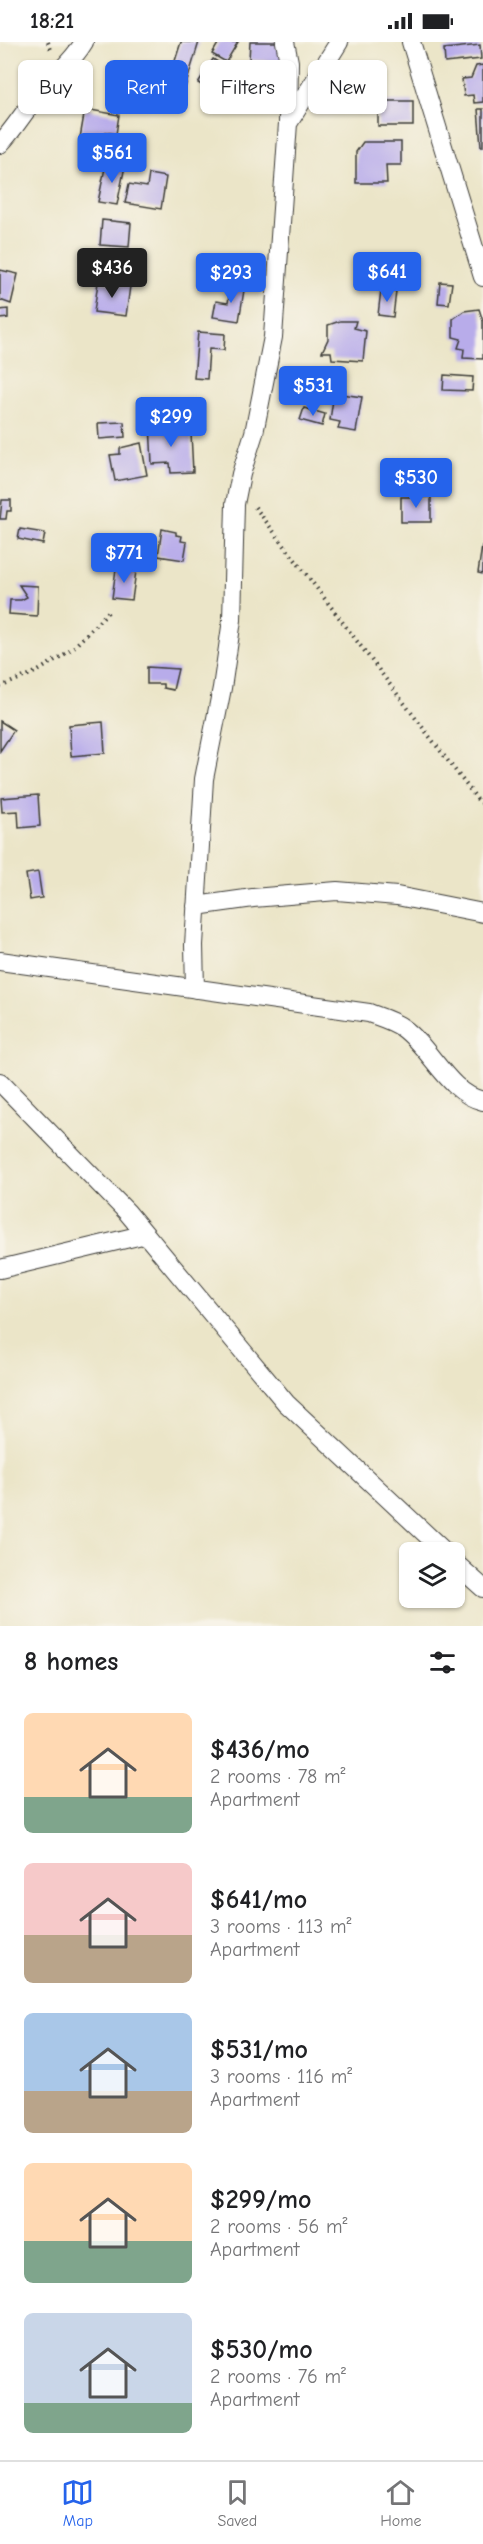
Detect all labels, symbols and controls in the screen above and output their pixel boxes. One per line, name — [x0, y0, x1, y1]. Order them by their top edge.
text: 18:21 — [30, 8, 74, 34]
chip: Buy — [18, 60, 93, 114]
chip: Rent — [105, 60, 188, 114]
chip: Filters — [200, 60, 296, 114]
chip: New — [308, 60, 387, 114]
pin: $561 — [76, 133, 148, 184]
text: $561 — [92, 141, 132, 164]
pin: $436 — [76, 248, 148, 299]
pin: $641 — [351, 252, 423, 303]
pin: $293 — [195, 253, 267, 304]
text: $436 — [91, 256, 133, 279]
text: $641 — [367, 260, 407, 283]
text: $293 — [210, 261, 252, 284]
pin: $531 — [277, 366, 349, 417]
text: $531 — [293, 374, 333, 397]
pin: $299 — [135, 397, 207, 448]
text: $299 — [150, 405, 192, 428]
pin: $530 — [380, 458, 452, 509]
text: $530 — [394, 466, 438, 489]
pin: $771 — [88, 533, 160, 584]
text: $771 — [105, 541, 143, 564]
map controls — [399, 1542, 465, 1608]
button: layers — [399, 1542, 465, 1608]
icon: filters — [426, 1646, 459, 1679]
text: 8 homes — [24, 1647, 118, 1677]
text: $436/mo — [210, 1735, 310, 1765]
icon: home — [72, 1737, 144, 1809]
text: 2 rooms · 78 m² — [210, 1765, 346, 1788]
text: Apartment — [210, 1788, 300, 1811]
text: $641/mo — [210, 1885, 307, 1915]
icon: home — [72, 1887, 144, 1959]
text: 3 rooms · 113 m² — [210, 1915, 351, 1938]
text: Apartment — [210, 1938, 300, 1961]
text: $531/mo — [210, 2035, 308, 2065]
icon: home — [72, 2037, 144, 2109]
text: 3 rooms · 116 m² — [210, 2065, 352, 2088]
text: Apartment — [210, 2088, 300, 2111]
text: $299/mo — [210, 2185, 311, 2215]
icon: home — [72, 2187, 144, 2259]
text: 2 rooms · 56 m² — [210, 2215, 348, 2238]
text: Apartment — [210, 2238, 300, 2261]
text: $530/mo — [210, 2335, 313, 2365]
icon: home — [72, 2337, 144, 2409]
text: 2 rooms · 76 m² — [210, 2365, 346, 2388]
text: Apartment — [210, 2388, 300, 2411]
tab: Map — [61, 2476, 94, 2530]
tab: Saved — [217, 2476, 257, 2530]
tab: Home — [380, 2476, 422, 2530]

